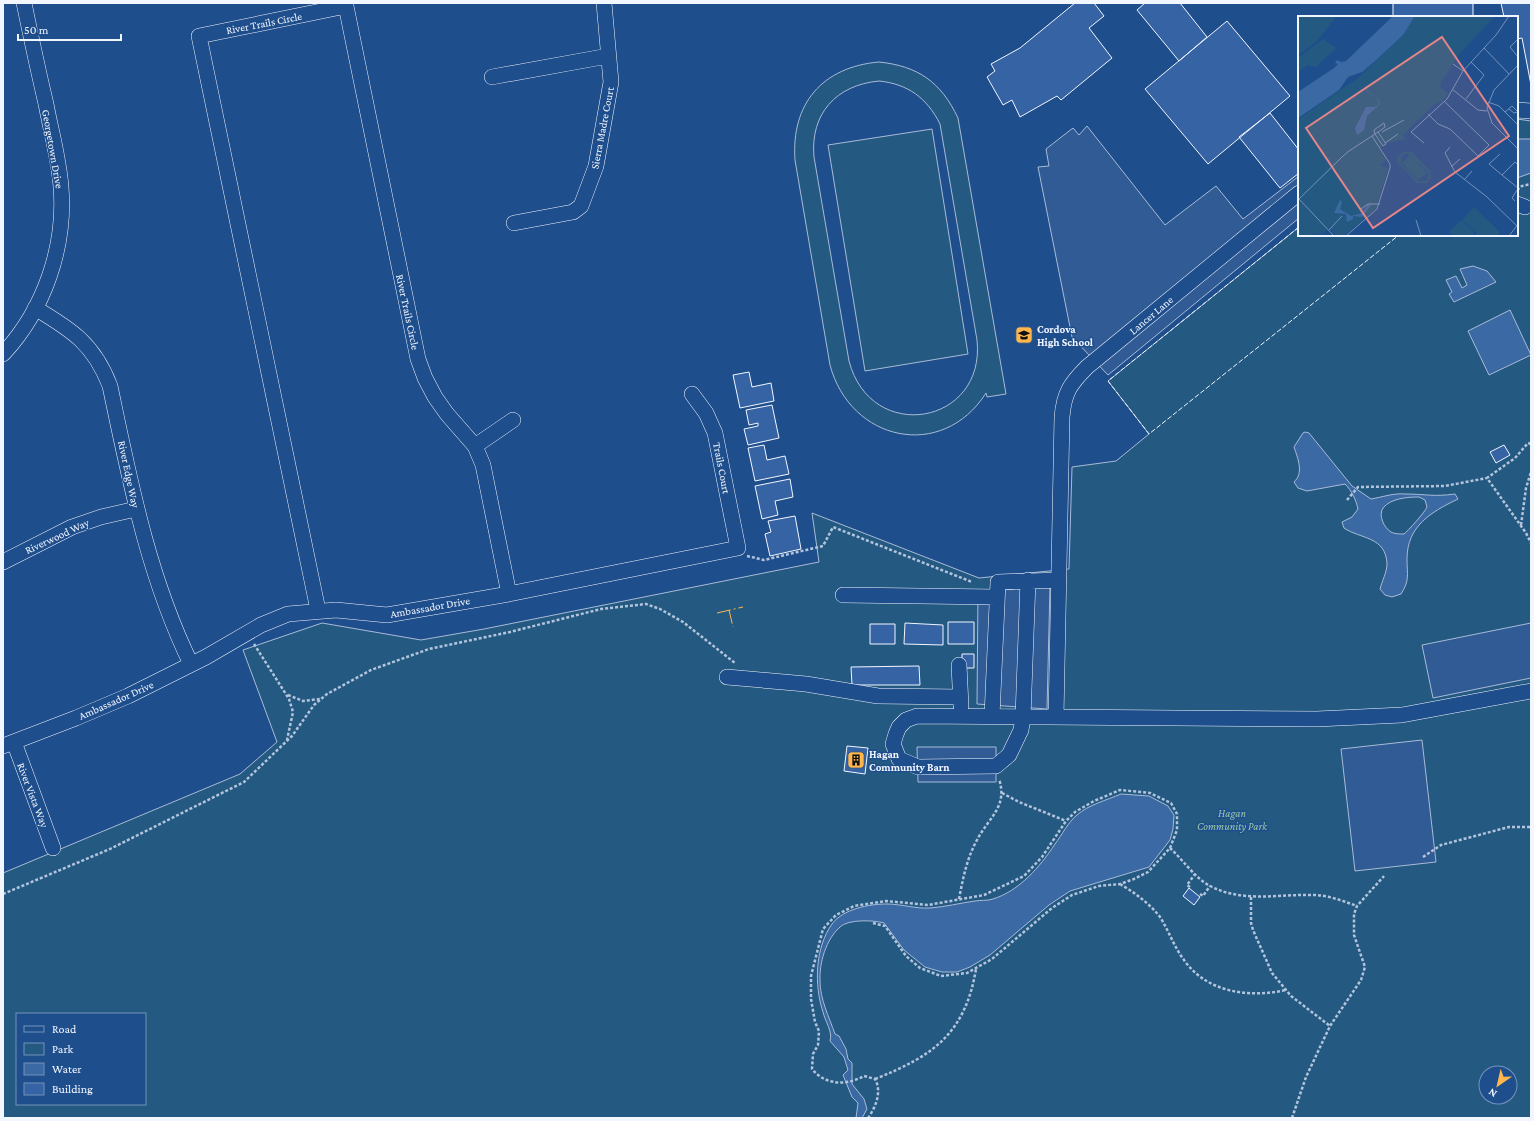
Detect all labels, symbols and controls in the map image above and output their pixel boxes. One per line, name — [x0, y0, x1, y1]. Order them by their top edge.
street label: River Trails Circle — [225, 10, 303, 36]
scale bar — [18, 16, 121, 42]
inset map — [1298, 16, 1518, 236]
text: 50 m — [24, 23, 49, 37]
street label: Sierra Madre Court — [588, 86, 616, 170]
street label: Georgetown Drive — [39, 109, 66, 190]
street label: River Trails Circle — [394, 273, 422, 351]
street label: Lancer Lane — [1127, 293, 1175, 337]
place label: Cordova High School — [1037, 323, 1094, 348]
school or university icon: Cordova High School — [1014, 325, 1034, 345]
street label: River Edge Way — [115, 439, 142, 510]
street label: Trails Court — [711, 441, 733, 495]
street label: Riverwood Way — [23, 516, 92, 557]
street label: Ambassador Drive — [389, 594, 471, 620]
street label: Ambassador Drive — [77, 678, 155, 722]
place label: Hagan Community Barn — [869, 748, 950, 773]
building icon: Hagan Community Barn — [846, 750, 866, 770]
street label: River Vista Way — [14, 761, 51, 830]
park label: Hagan Community Park — [1197, 807, 1268, 833]
legend — [16, 1013, 146, 1105]
text: Road — [52, 1022, 77, 1036]
text: Park — [52, 1042, 74, 1056]
text: Water — [52, 1062, 82, 1076]
north arrow — [1478, 1065, 1518, 1105]
text: Building — [52, 1082, 93, 1096]
text: N — [1486, 1086, 1499, 1100]

